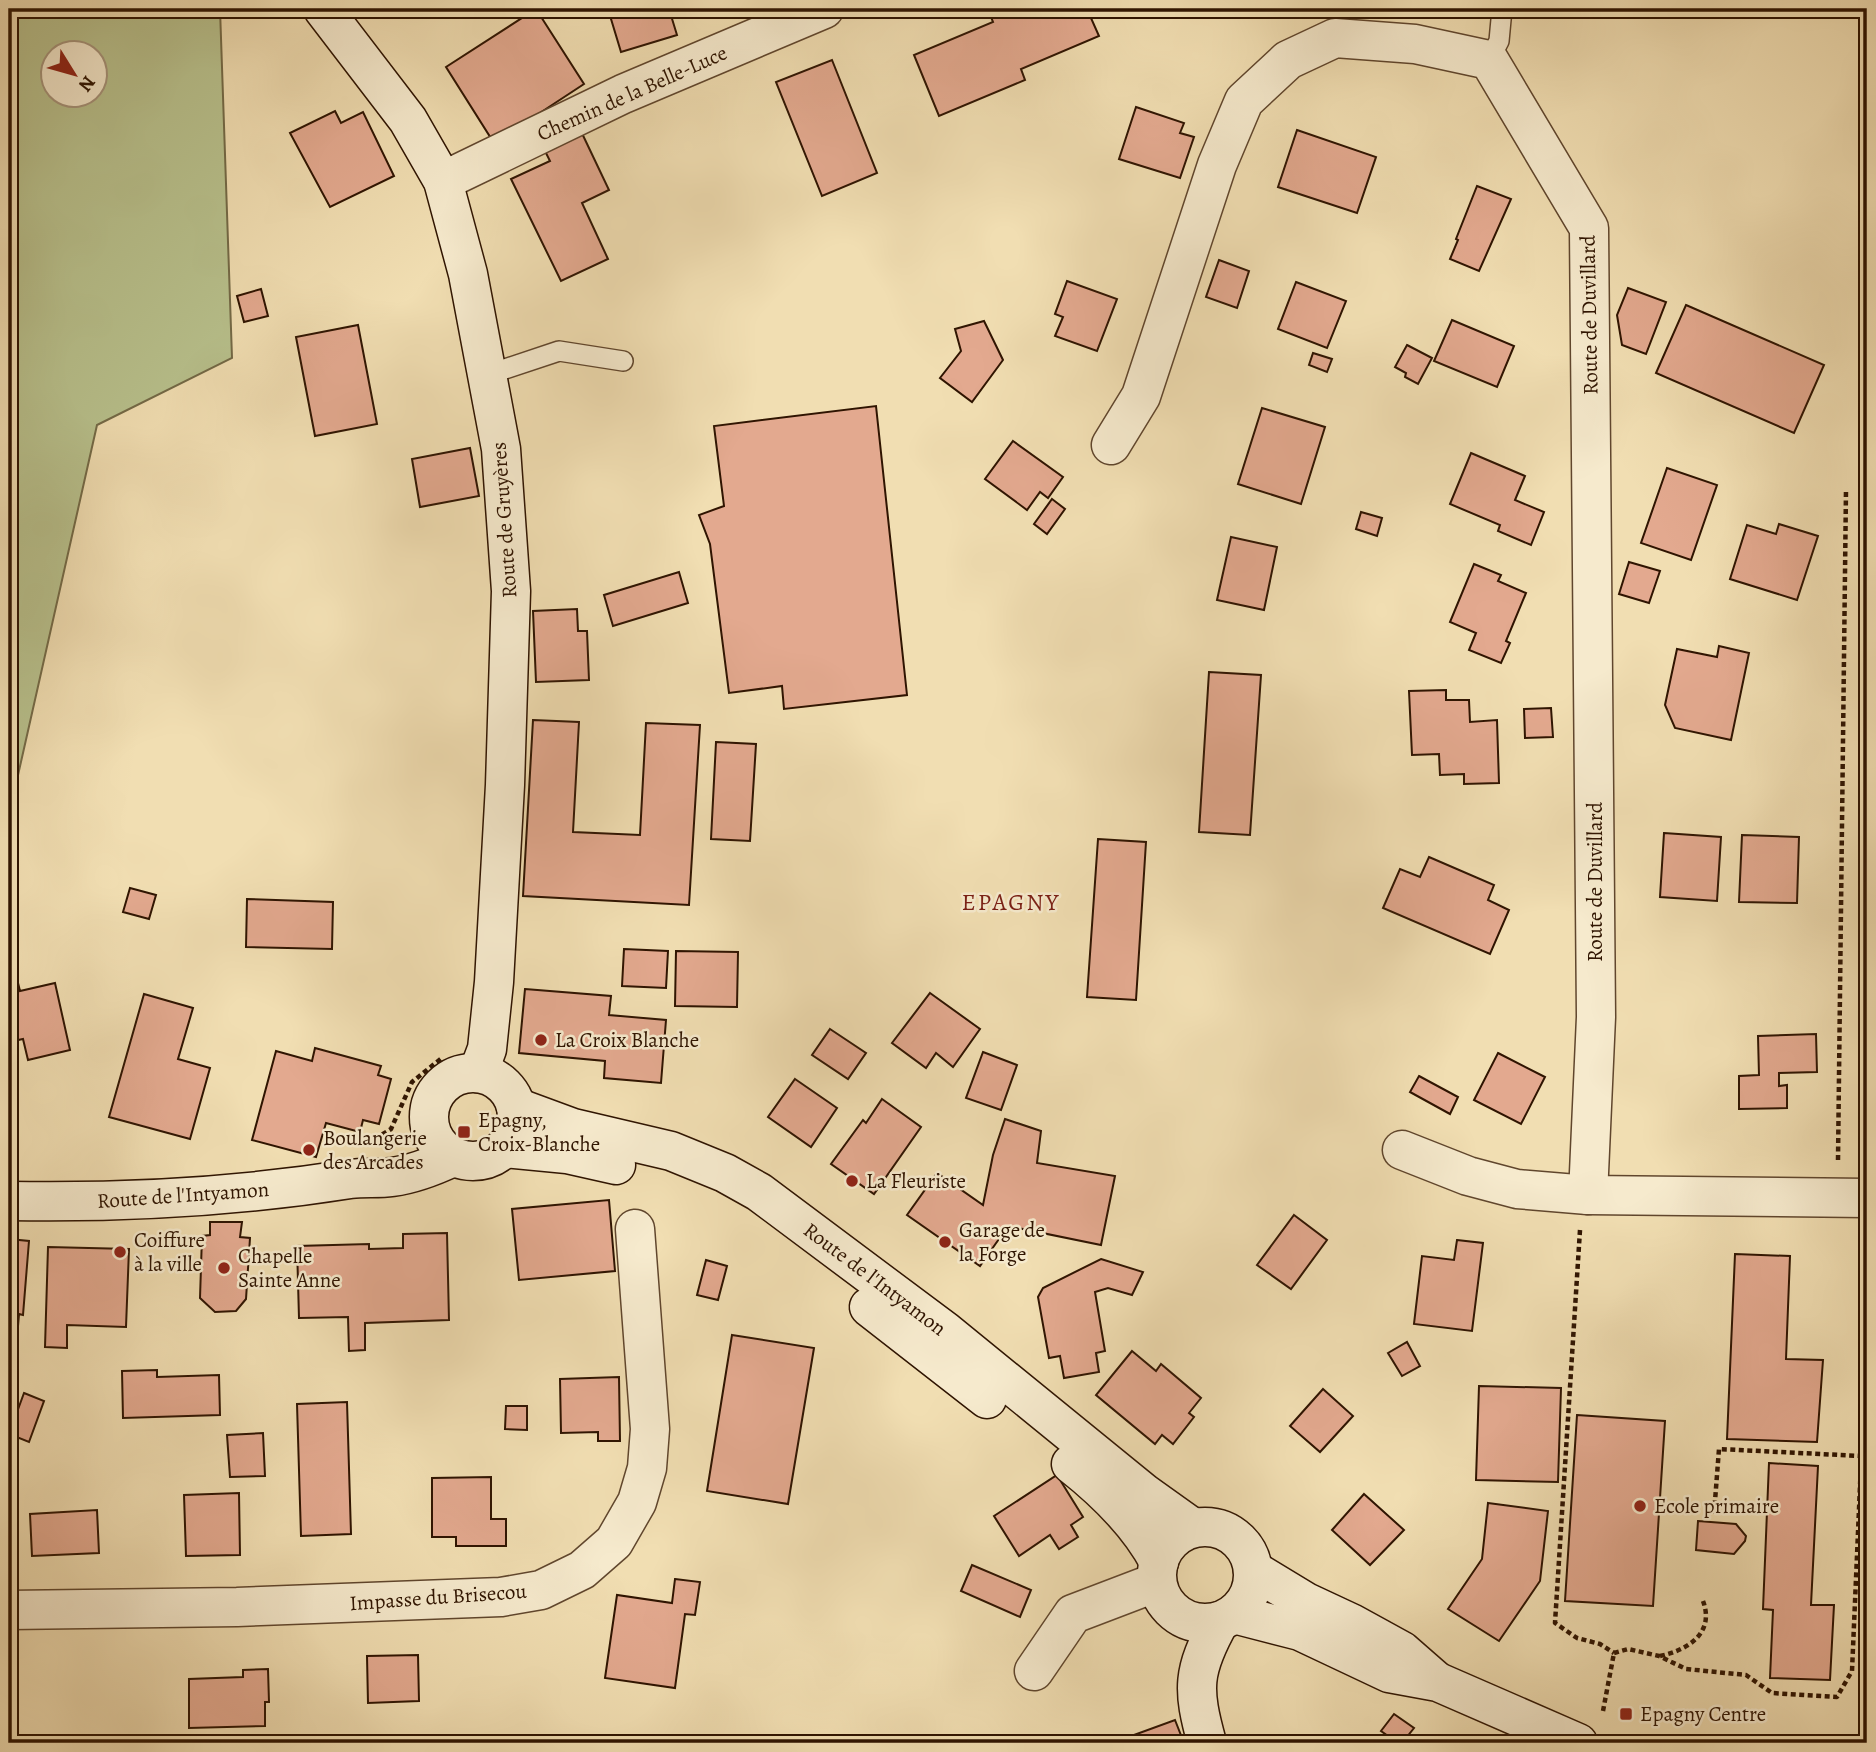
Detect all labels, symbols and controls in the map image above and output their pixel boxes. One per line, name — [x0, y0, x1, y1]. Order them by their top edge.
north arrow — [38, 38, 108, 108]
street label: Chemin de la Belle-Luce — [532, 38, 732, 148]
text: N — [72, 70, 101, 97]
street label: Route de Duvillard — [1574, 234, 1604, 395]
street label: Route de Gruyères — [485, 441, 523, 599]
street label: Route de Duvillard — [1581, 801, 1609, 962]
district label: EPAGNY — [962, 886, 1060, 918]
place label: La Croix Blanche — [555, 1026, 699, 1054]
marker: La Croix Blanche — [533, 1032, 549, 1048]
place label: Epagny, Croix-Blanche — [478, 1106, 600, 1158]
place label: Boulangerie des Arcades — [323, 1124, 427, 1176]
marker: Epagny, Croix-Blanche — [456, 1124, 472, 1140]
marker: Boulangerie des Arcades — [301, 1142, 317, 1158]
place label: La Fleuriste — [866, 1167, 966, 1195]
marker: La Fleuriste — [844, 1173, 860, 1189]
street label: Route de l'Intyamon — [96, 1175, 270, 1215]
street label: Route de l'Intyamon — [798, 1216, 952, 1342]
place label: Garage de la Forge — [959, 1216, 1045, 1268]
place label: Coiffure à la ville — [134, 1226, 205, 1278]
marker: Garage de la Forge — [937, 1234, 953, 1250]
place label: Chapelle Sainte Anne — [238, 1242, 341, 1294]
marker: Coiffure à la ville — [112, 1244, 128, 1260]
marker: Chapelle Sainte Anne — [216, 1260, 232, 1276]
place label: Ecole primaire — [1654, 1492, 1779, 1520]
marker: Ecole primaire — [1632, 1498, 1648, 1514]
street label: Impasse du Brisecou — [348, 1577, 528, 1617]
place label: Epagny Centre — [1640, 1700, 1766, 1728]
marker: Epagny Centre — [1618, 1706, 1634, 1722]

